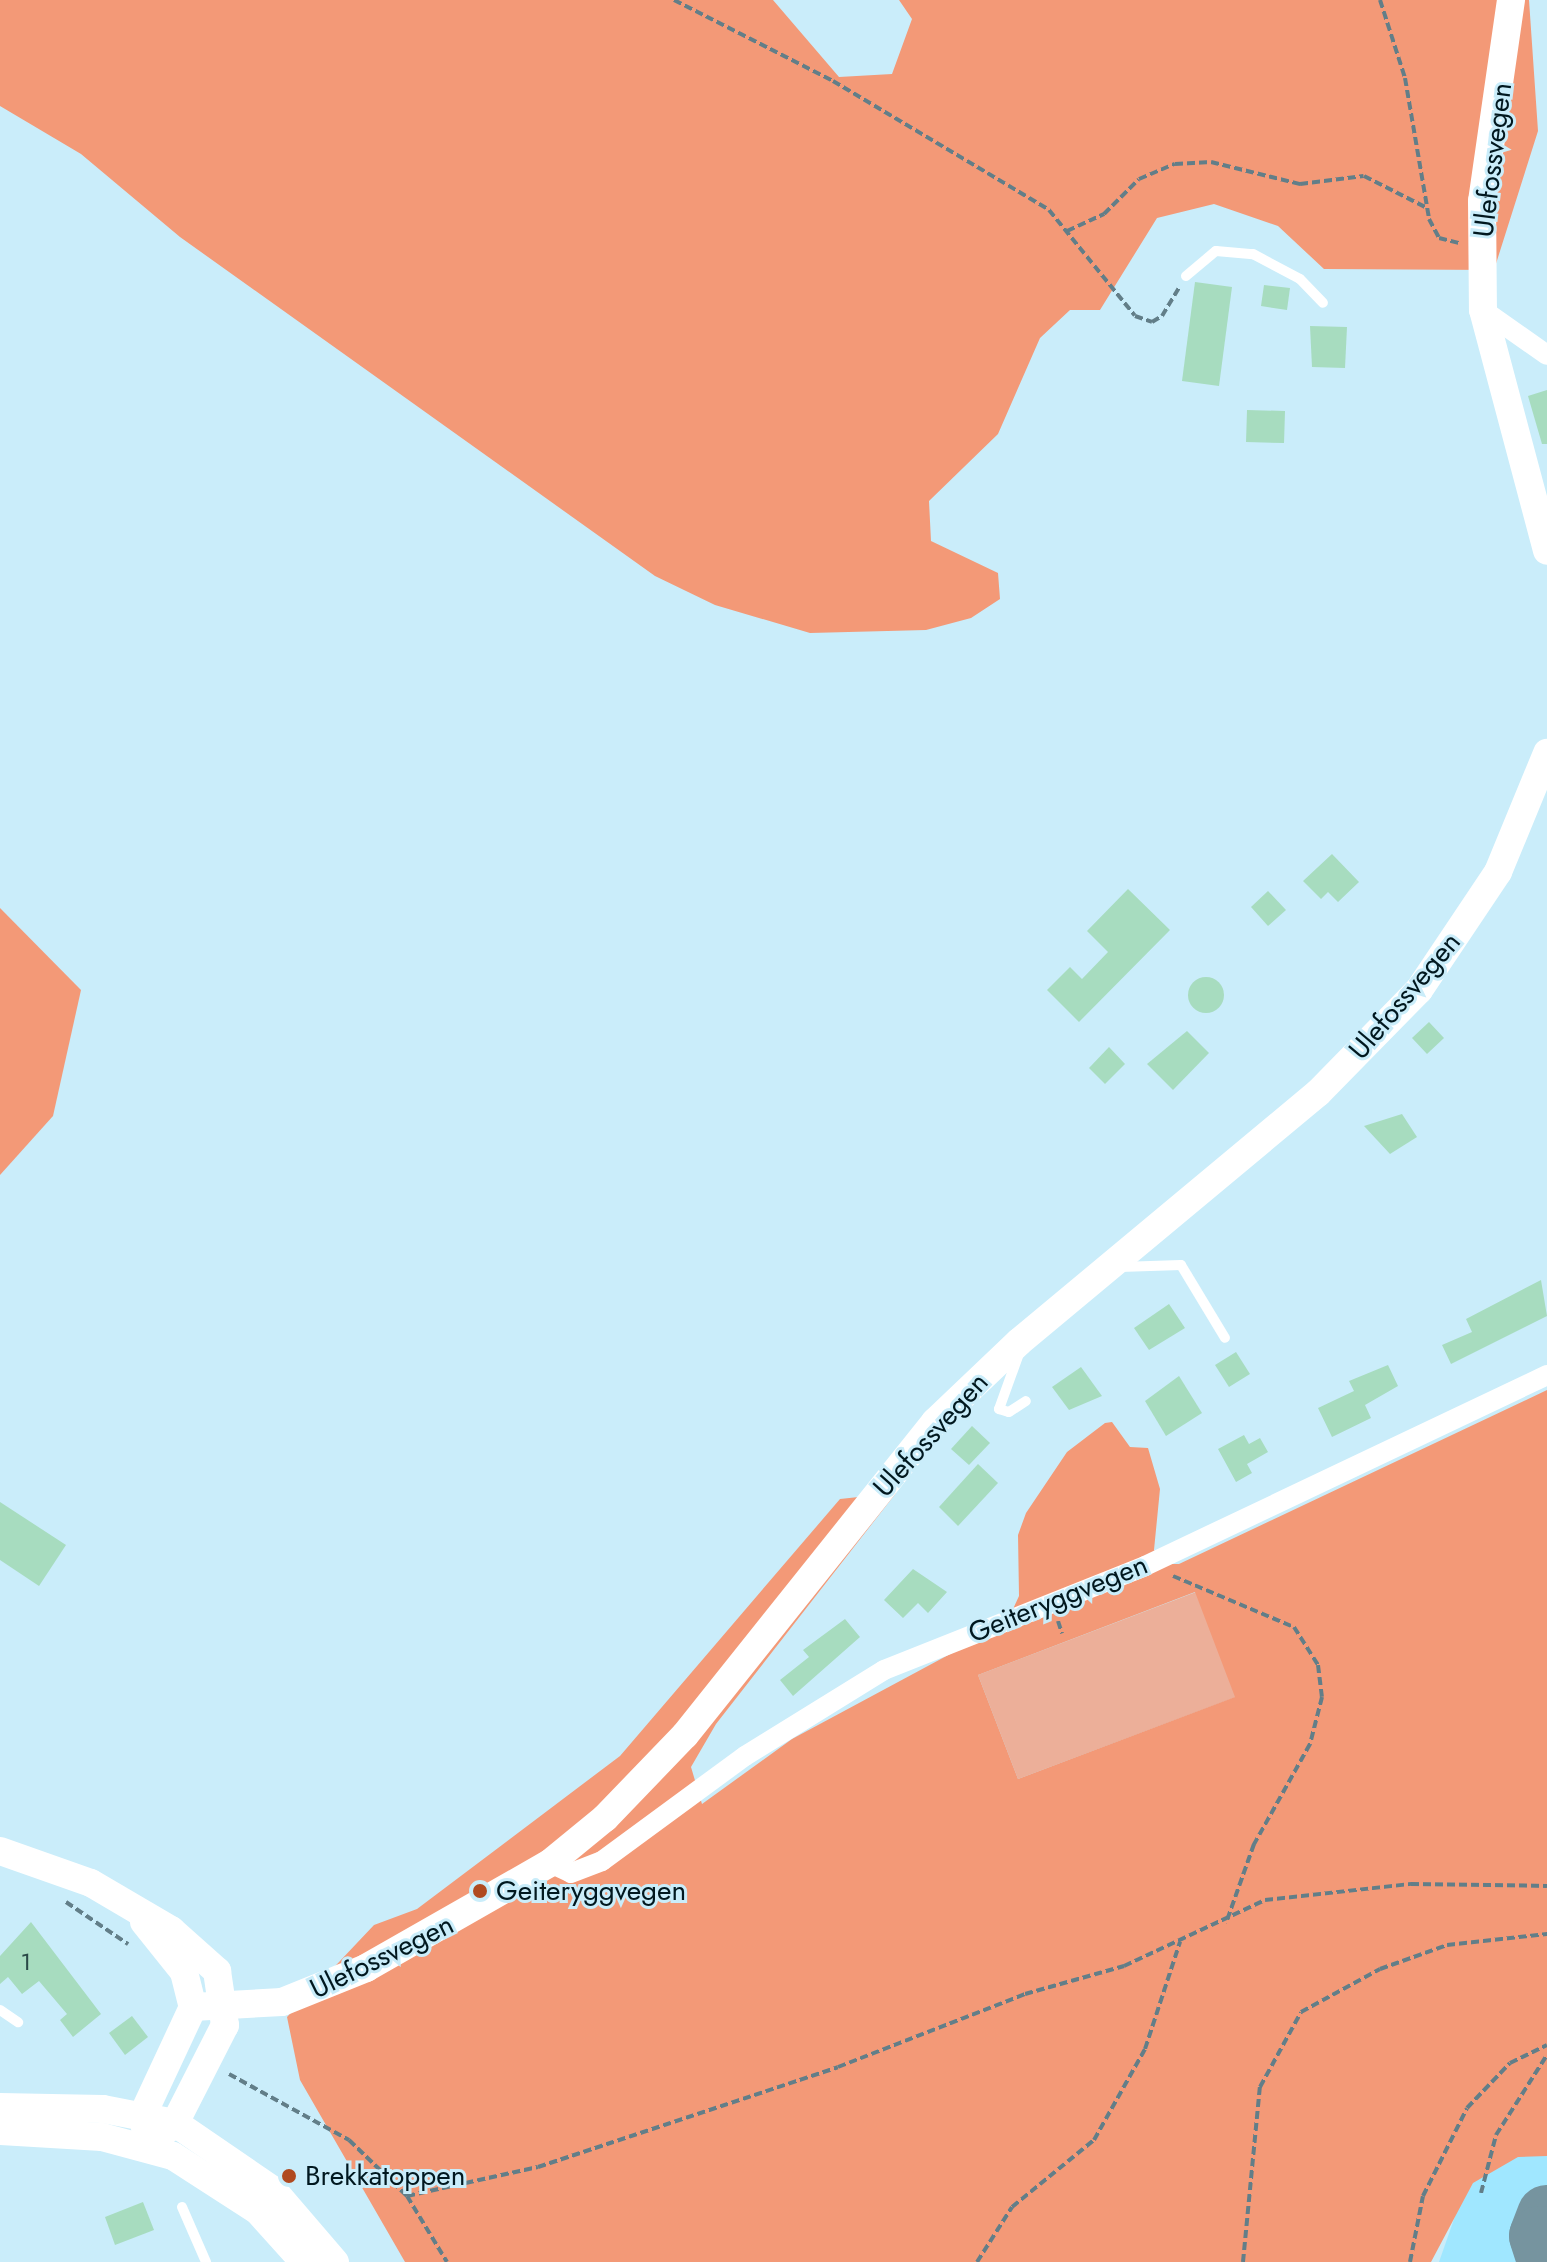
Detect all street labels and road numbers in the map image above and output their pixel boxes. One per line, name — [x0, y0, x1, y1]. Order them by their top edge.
street label: Ulefossvegen — [1467, 81, 1519, 239]
street label: Ulefossvegen — [1342, 926, 1468, 1066]
street label: Ulefossvegen — [866, 1366, 996, 1504]
street label: Geiteryggvegen — [964, 1548, 1152, 1650]
street label: Ulefossvegen — [305, 1908, 459, 2006]

